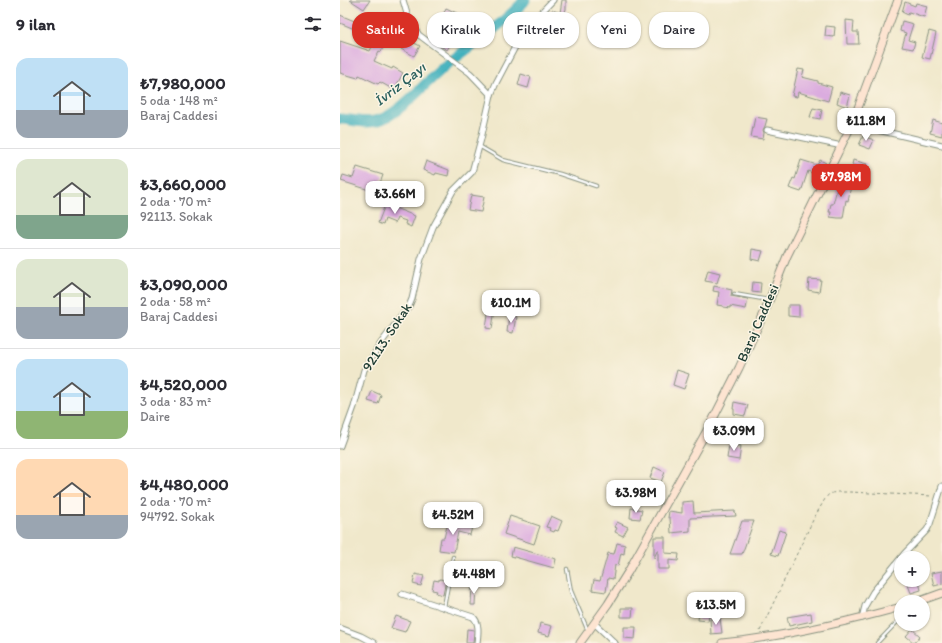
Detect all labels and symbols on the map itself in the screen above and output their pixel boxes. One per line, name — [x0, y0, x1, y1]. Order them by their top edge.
water label: İvriz Çayı — [371, 58, 430, 110]
pin: ₺11.8M — [833, 108, 899, 142]
pin: ₺7.98M — [808, 164, 874, 198]
pin: ₺3.66M — [362, 181, 428, 215]
street label: Baraj Caddesi — [733, 281, 783, 365]
pin: ₺10.1M — [478, 290, 544, 324]
street label: 92113. Sokak — [359, 300, 415, 374]
pin: ₺3.09M — [701, 418, 767, 452]
pin: ₺3.98M — [603, 480, 669, 514]
pin: ₺4.52M — [420, 502, 486, 536]
pin: ₺4.48M — [441, 561, 507, 595]
pin: ₺13.5M — [683, 592, 749, 626]

